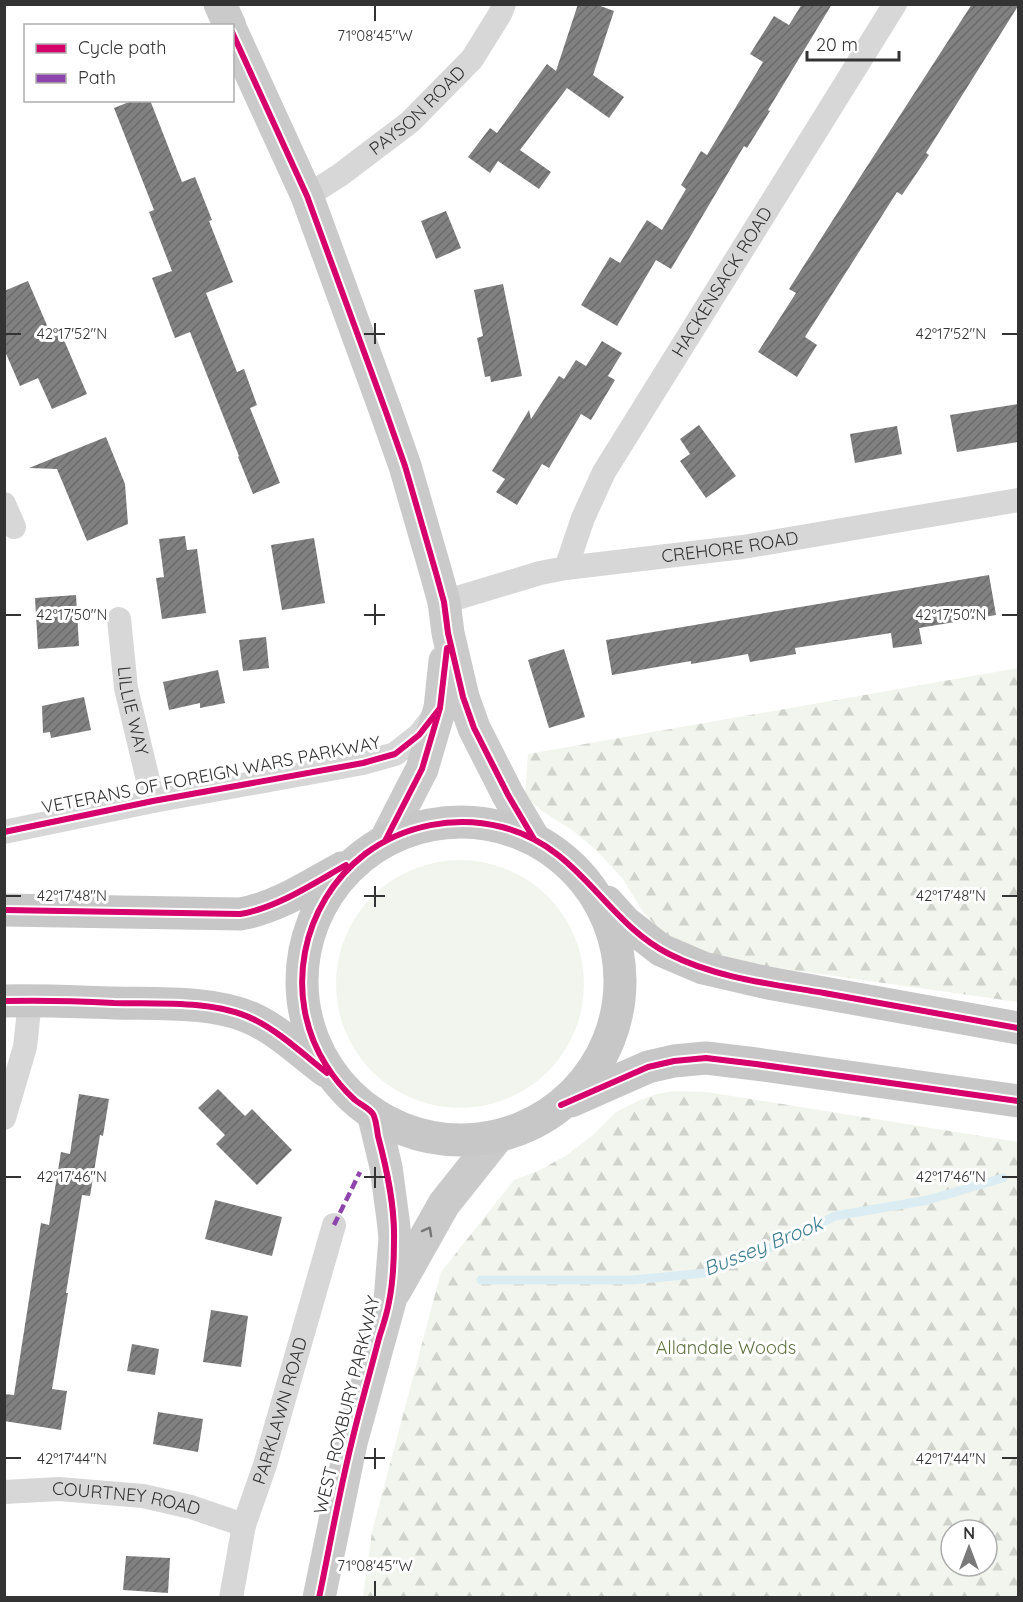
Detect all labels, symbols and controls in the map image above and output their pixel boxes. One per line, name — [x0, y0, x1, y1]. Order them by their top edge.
legend — [24, 24, 234, 102]
scale bar — [807, 24, 898, 62]
text: 71°08'45"W — [337, 26, 413, 45]
text: 20 m — [816, 33, 858, 56]
text: Cycle path — [78, 36, 166, 59]
street label: PAYSON ROAD — [364, 61, 470, 160]
text: Path — [78, 66, 116, 89]
street label: HACKENSACK ROAD — [666, 202, 777, 361]
text: 42°17'52"N — [37, 324, 107, 343]
text: 42°17'52"N — [916, 324, 986, 343]
street label: CREHORE ROAD — [660, 526, 800, 568]
text: 42°17'50"N — [36, 605, 108, 624]
text: 42°17'50"N — [915, 605, 987, 624]
street label: LILLIE WAY — [113, 665, 154, 758]
street label: VETERANS OF FOREIGN WARS PARKWAY — [40, 730, 382, 819]
text: 42°17'48"N — [37, 886, 107, 905]
text: 42°17'48"N — [916, 886, 986, 905]
text: 42°17'46"N — [37, 1167, 107, 1186]
text: 42°17'46"N — [916, 1167, 986, 1186]
water label: Bussey Brook — [700, 1209, 828, 1281]
one-way arrow — [421, 1227, 432, 1237]
street label: WEST ROXBURY PARKWAY — [308, 1293, 385, 1517]
street label: PARKLAWN ROAD — [247, 1334, 312, 1487]
park label: Allandale Woods — [656, 1336, 796, 1359]
text: 42°17'44"N — [37, 1449, 107, 1468]
text: 42°17'44"N — [916, 1449, 986, 1468]
street label: COURTNEY ROAD — [51, 1477, 204, 1520]
north arrow — [939, 1518, 999, 1578]
text: N — [963, 1523, 975, 1543]
text: 71°08'45"W — [337, 1556, 413, 1575]

